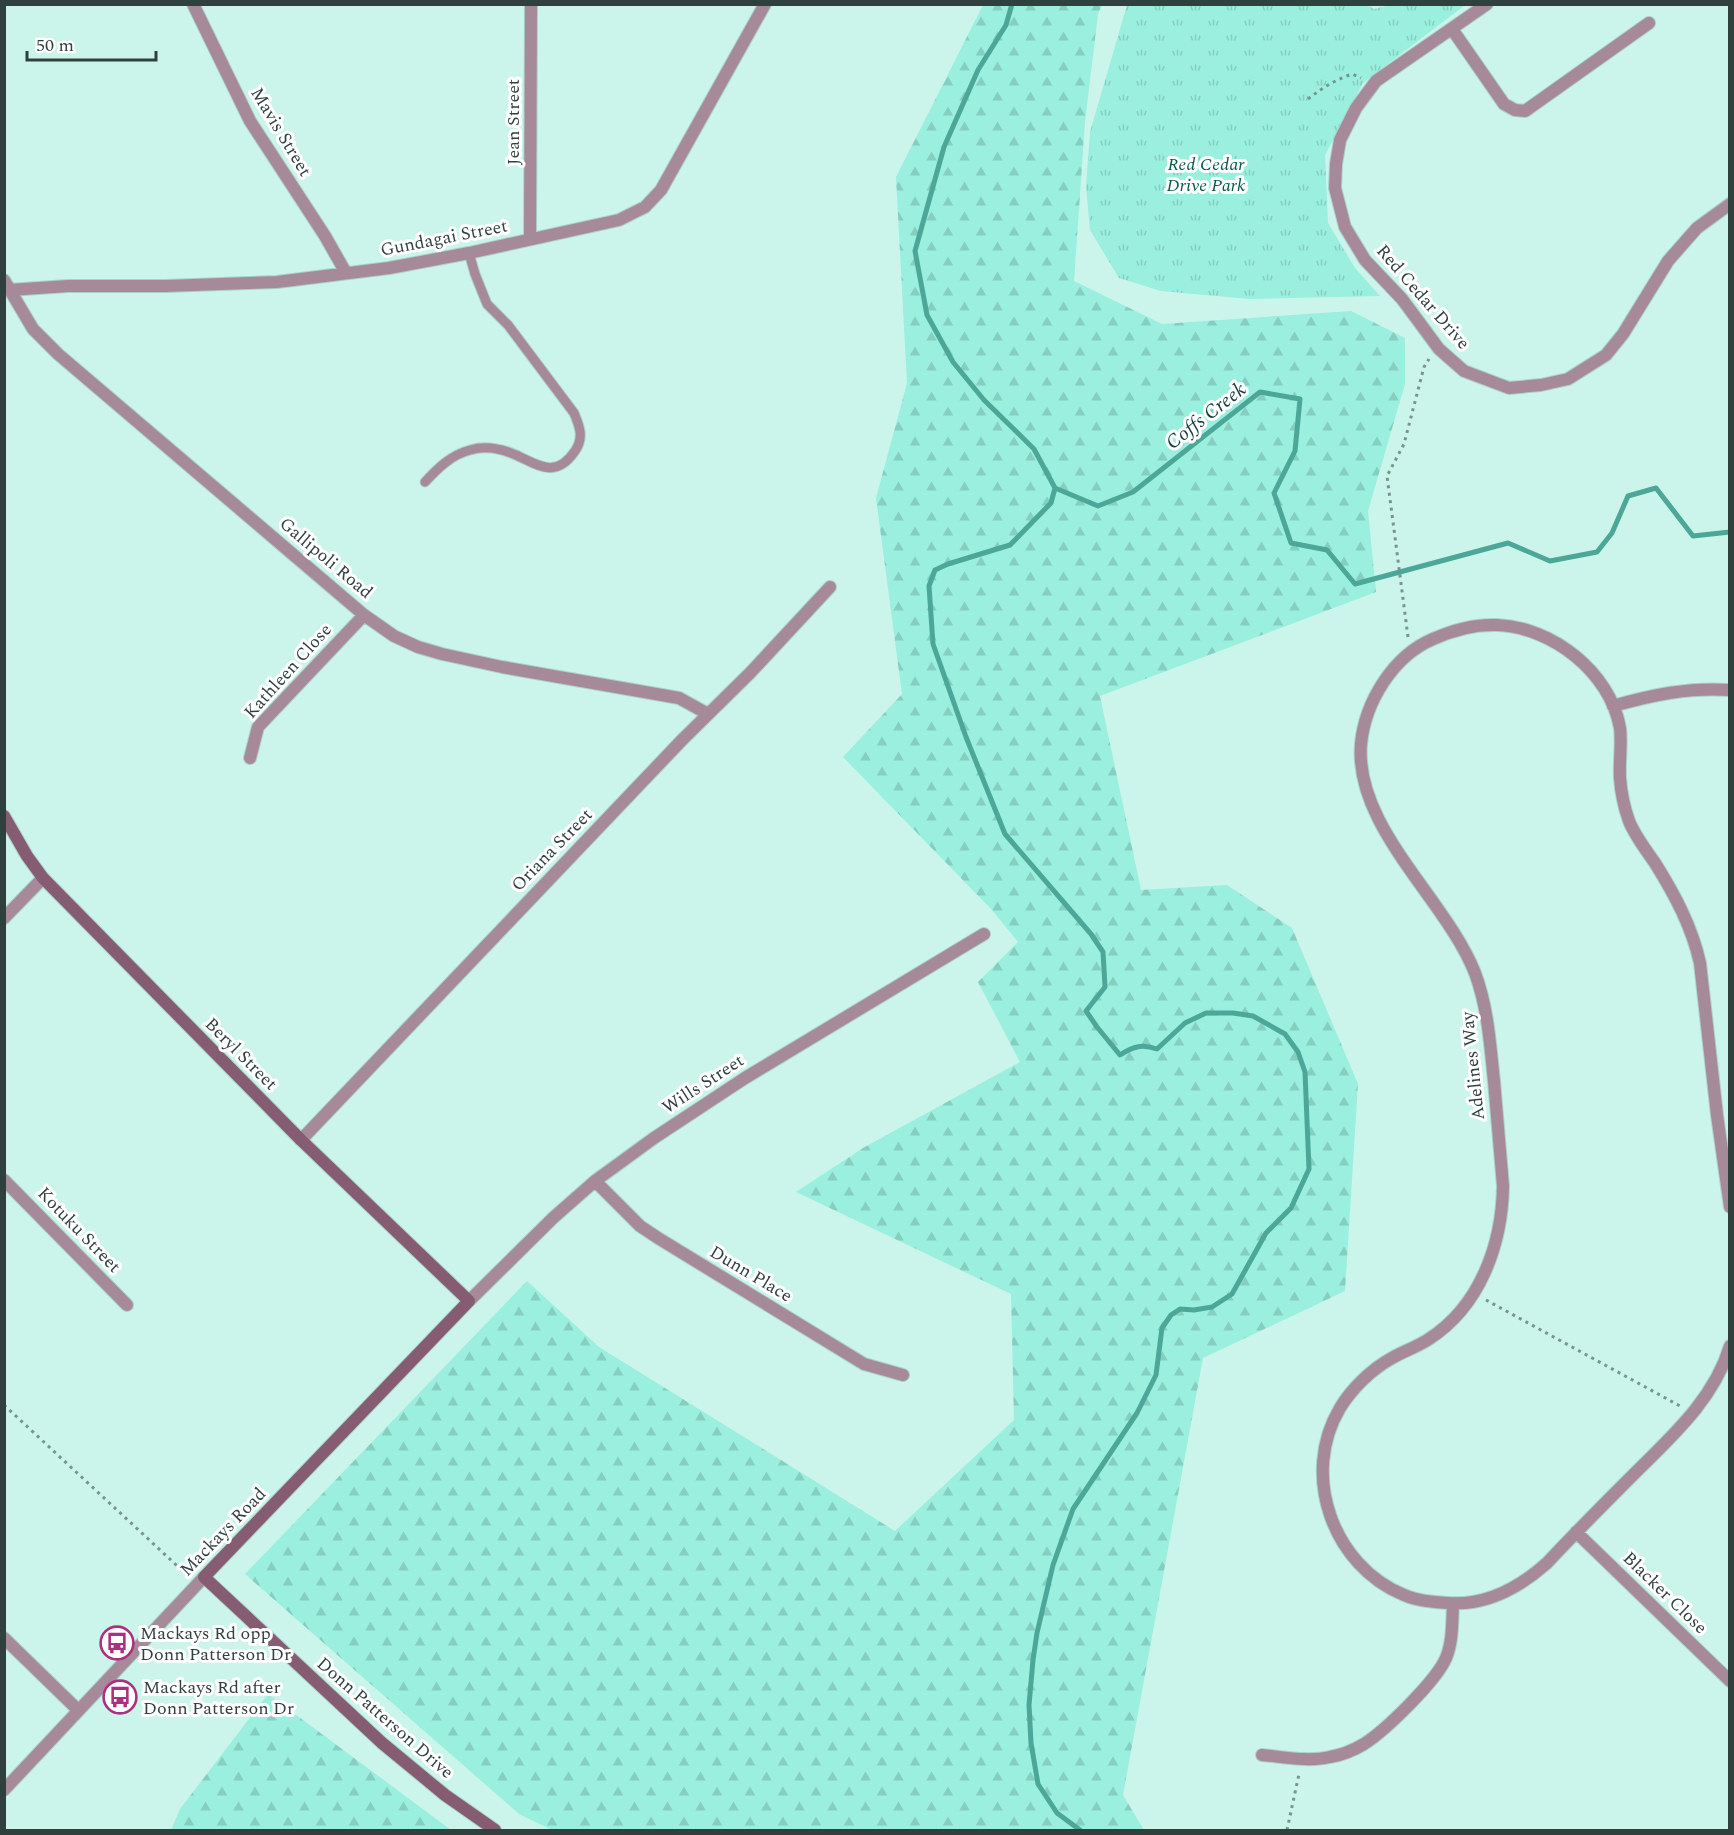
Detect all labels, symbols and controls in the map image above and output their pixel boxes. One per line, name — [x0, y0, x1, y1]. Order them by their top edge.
scale bar — [27, 24, 156, 62]
text: 50 m — [36, 32, 74, 59]
street label: Jean Street — [500, 79, 527, 165]
street label: Mavis Street — [244, 82, 318, 182]
park label: Red Cedar Drive Park — [1167, 151, 1246, 199]
street label: Gundagai Street — [378, 212, 510, 264]
street label: Red Cedar Drive — [1370, 239, 1476, 355]
water label: Coffs Creek — [1159, 375, 1253, 457]
street label: Gallipoli Road — [273, 511, 379, 605]
street label: Kathleen Close — [238, 617, 338, 725]
street label: Oriana Street — [505, 802, 599, 898]
street label: Adelines Way — [1454, 1009, 1492, 1122]
street label: Beryl Street — [198, 1011, 284, 1097]
street label: Wills Street — [657, 1047, 749, 1121]
street label: Kotuku Street — [31, 1181, 127, 1279]
street label: Dunn Place — [704, 1239, 798, 1309]
street label: Mackays Road — [173, 1481, 273, 1583]
street label: Blacker Close — [1616, 1545, 1714, 1641]
place label: Mackays Rd opp Donn Patterson Dr — [140, 1620, 291, 1668]
bus stop icon: Mackays Rd opp Donn Patterson Dr — [99, 1625, 135, 1661]
street label: Donn Patterson Drive — [310, 1651, 460, 1785]
place label: Mackays Rd after Donn Patterson Dr — [143, 1674, 294, 1722]
bus stop icon: Mackays Rd after Donn Patterson Dr — [102, 1679, 138, 1715]

